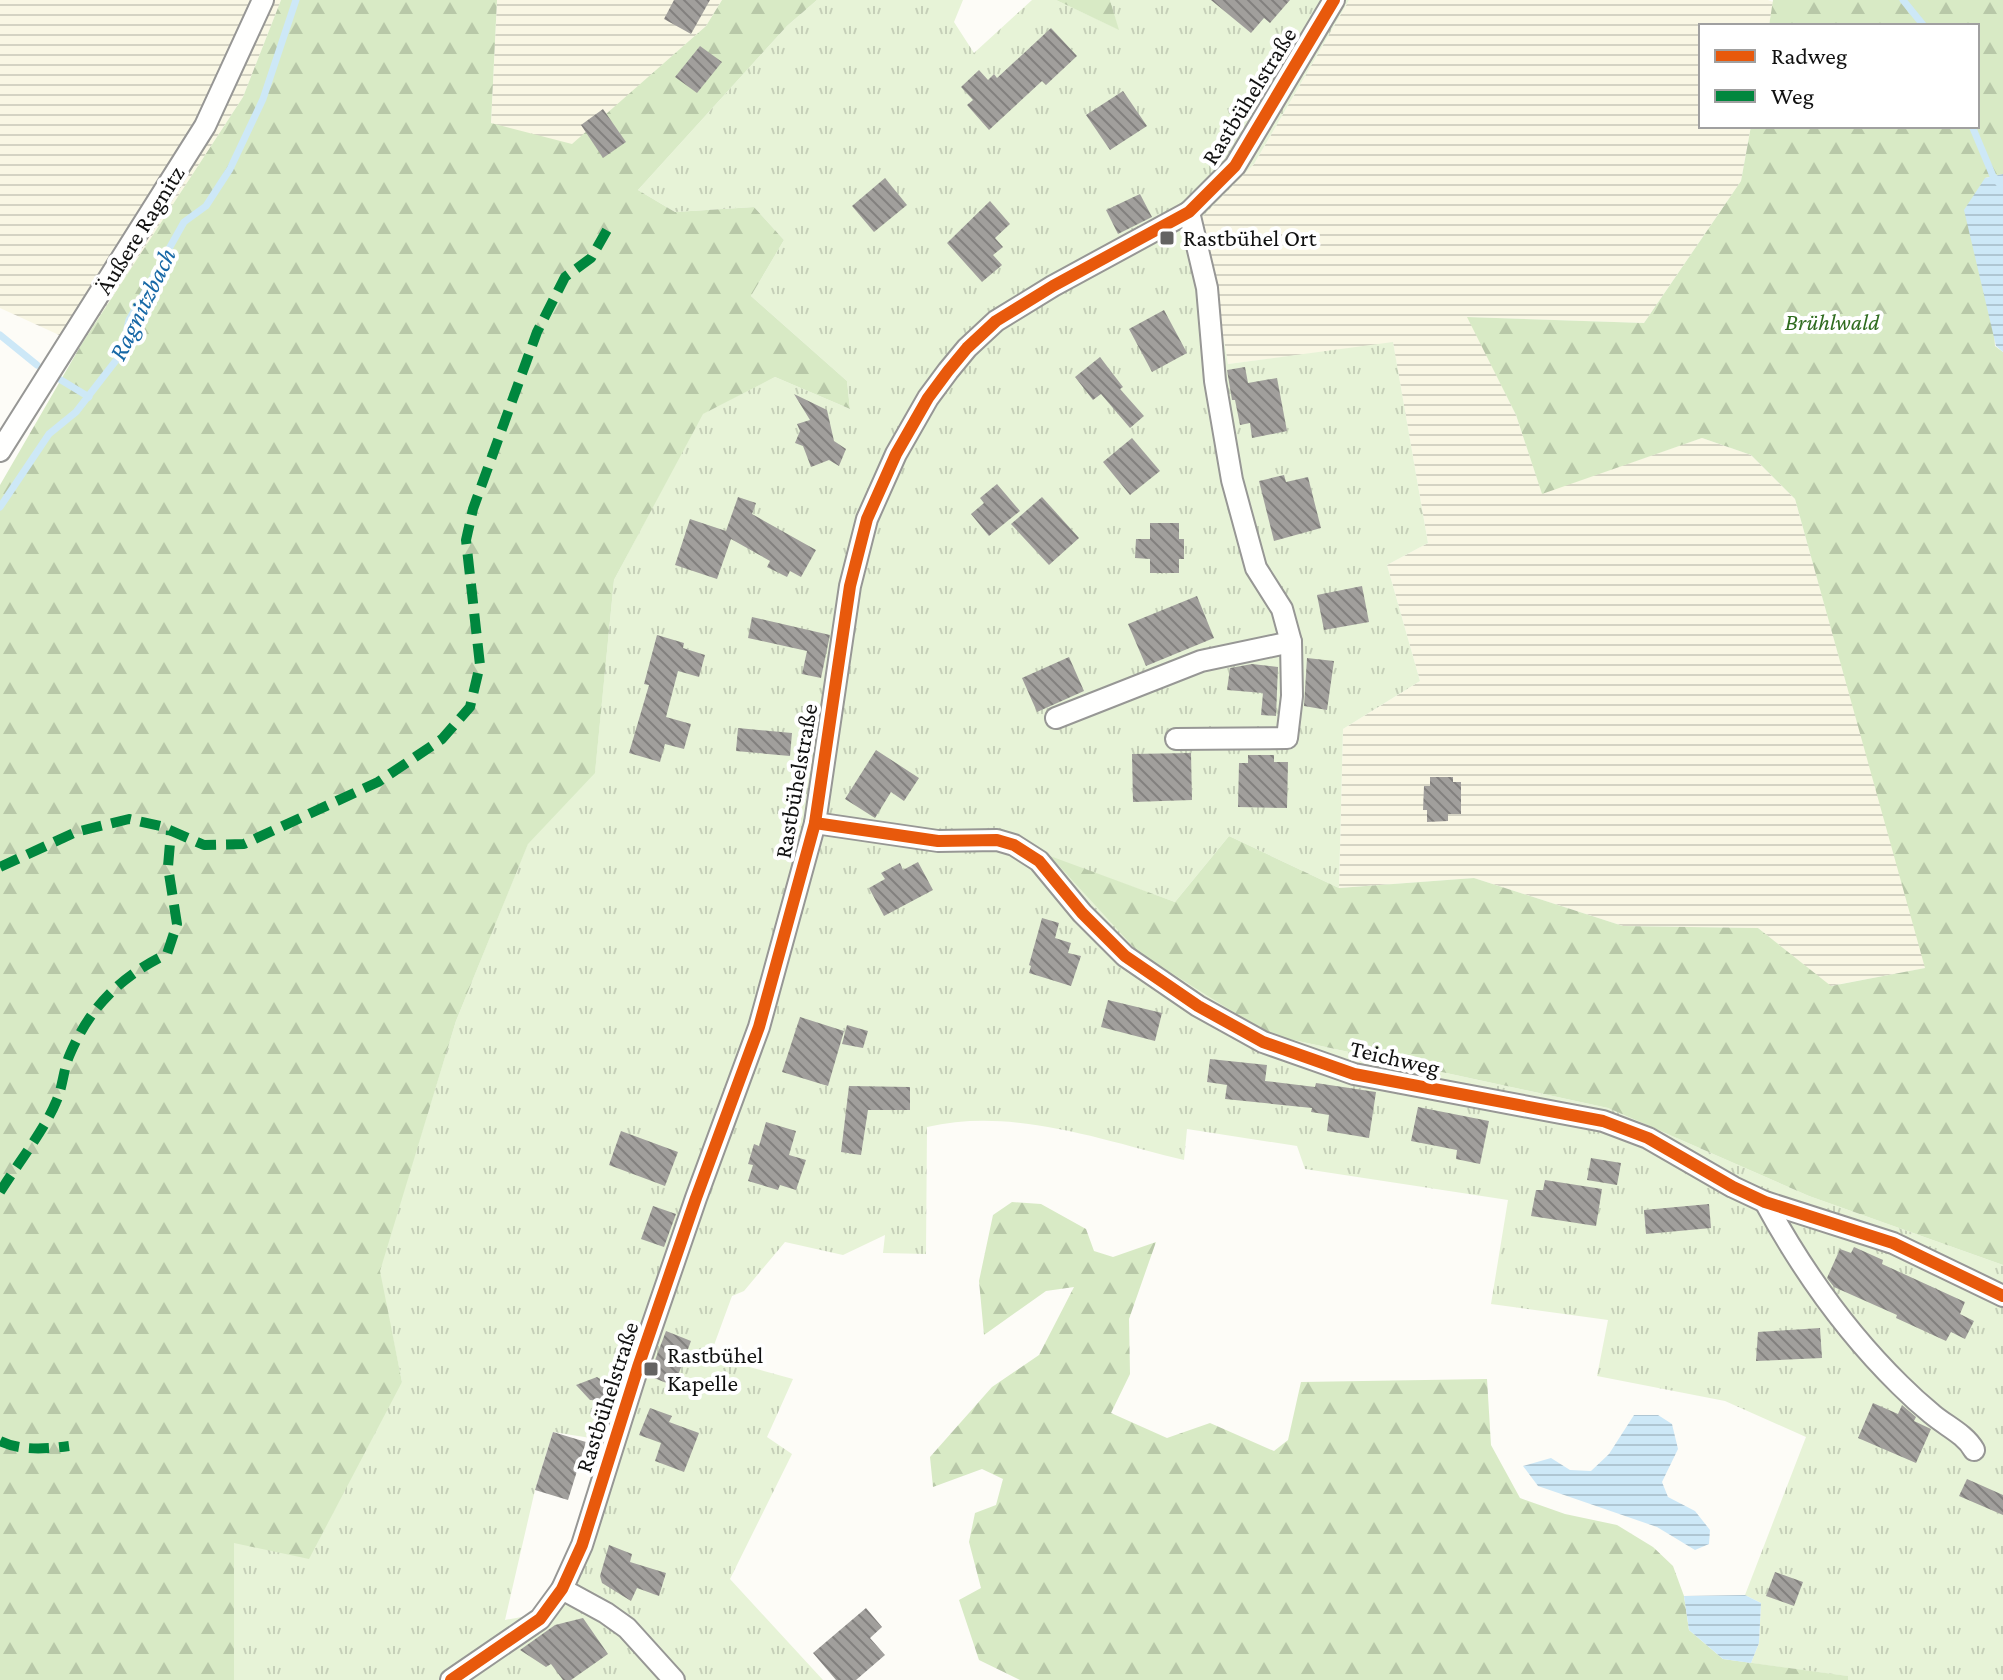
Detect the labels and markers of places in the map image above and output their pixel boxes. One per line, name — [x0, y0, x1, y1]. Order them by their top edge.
place label: Rastbühel Ort — [1183, 224, 1318, 251]
marker: Rastbühel Ort — [1158, 229, 1176, 247]
place label: Rastbühel Kapelle — [667, 1341, 763, 1396]
marker: Rastbühel Kapelle — [642, 1360, 660, 1378]

